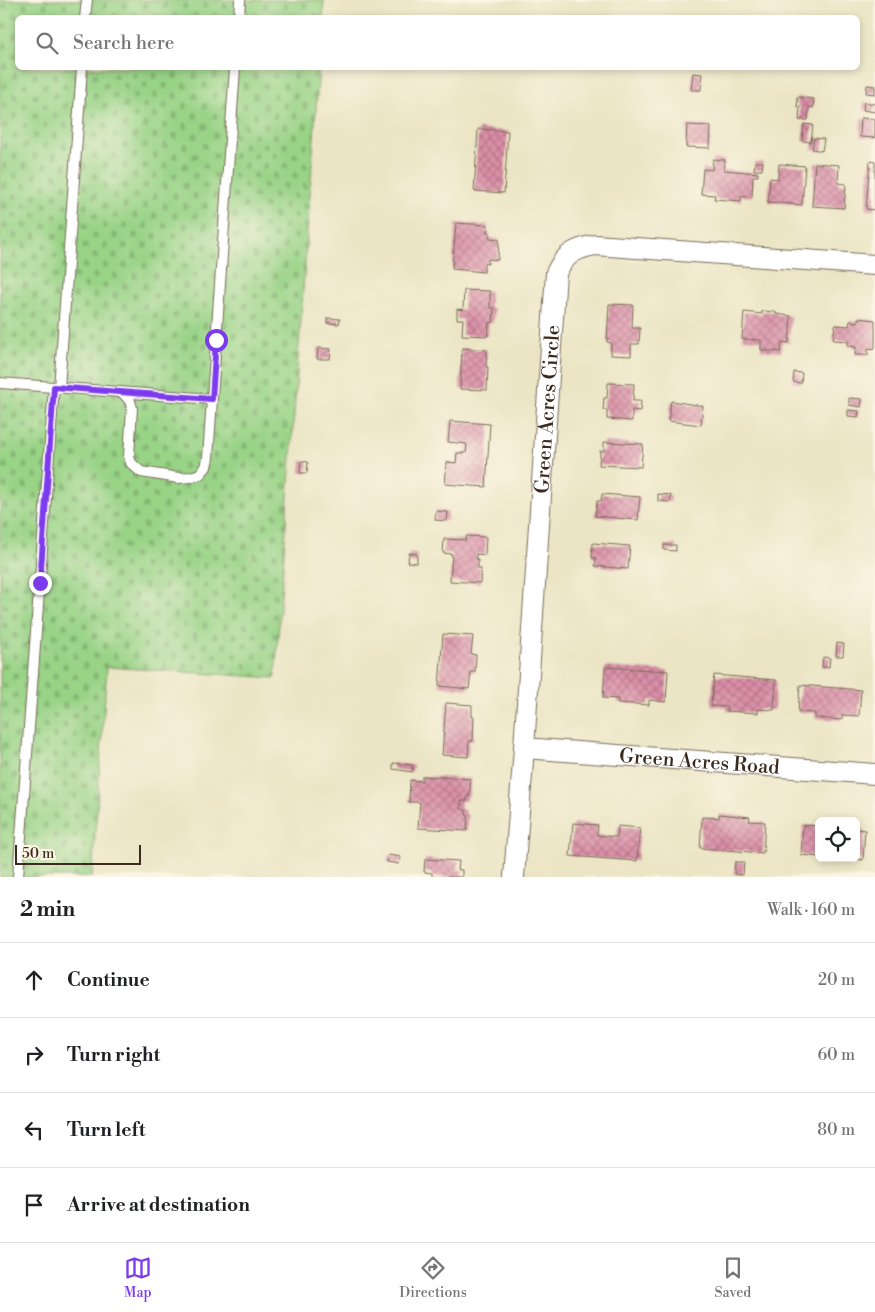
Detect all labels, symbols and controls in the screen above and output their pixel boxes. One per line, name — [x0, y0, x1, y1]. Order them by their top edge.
search box — [15, 15, 860, 70]
icon: search — [33, 29, 61, 57]
text: Search here — [73, 31, 174, 55]
street label: Green Acres Circle — [530, 324, 566, 494]
route start — [205, 329, 228, 352]
route end — [29, 572, 52, 595]
street label: Green Acres Road — [618, 744, 781, 781]
map controls — [815, 817, 860, 862]
button: locate — [815, 817, 860, 862]
scale bar — [15, 842, 141, 865]
text: 50 m — [22, 845, 54, 863]
text: 2 min — [20, 897, 75, 923]
text: Walk · 160 m — [767, 900, 855, 920]
icon: ahead — [20, 966, 48, 994]
text: Continue — [67, 968, 150, 992]
text: 20 m — [818, 970, 855, 990]
icon: right — [20, 1041, 48, 1069]
text: Turn right — [67, 1043, 160, 1067]
text: 60 m — [817, 1045, 855, 1065]
icon: left — [20, 1116, 48, 1144]
text: Turn left — [67, 1118, 146, 1142]
text: 80 m — [817, 1120, 855, 1140]
icon: arrive — [20, 1191, 48, 1219]
text: Arrive at destination — [67, 1193, 250, 1217]
tab: Map — [124, 1254, 152, 1302]
tab: Directions — [399, 1254, 467, 1302]
tab: Saved — [714, 1254, 751, 1302]

